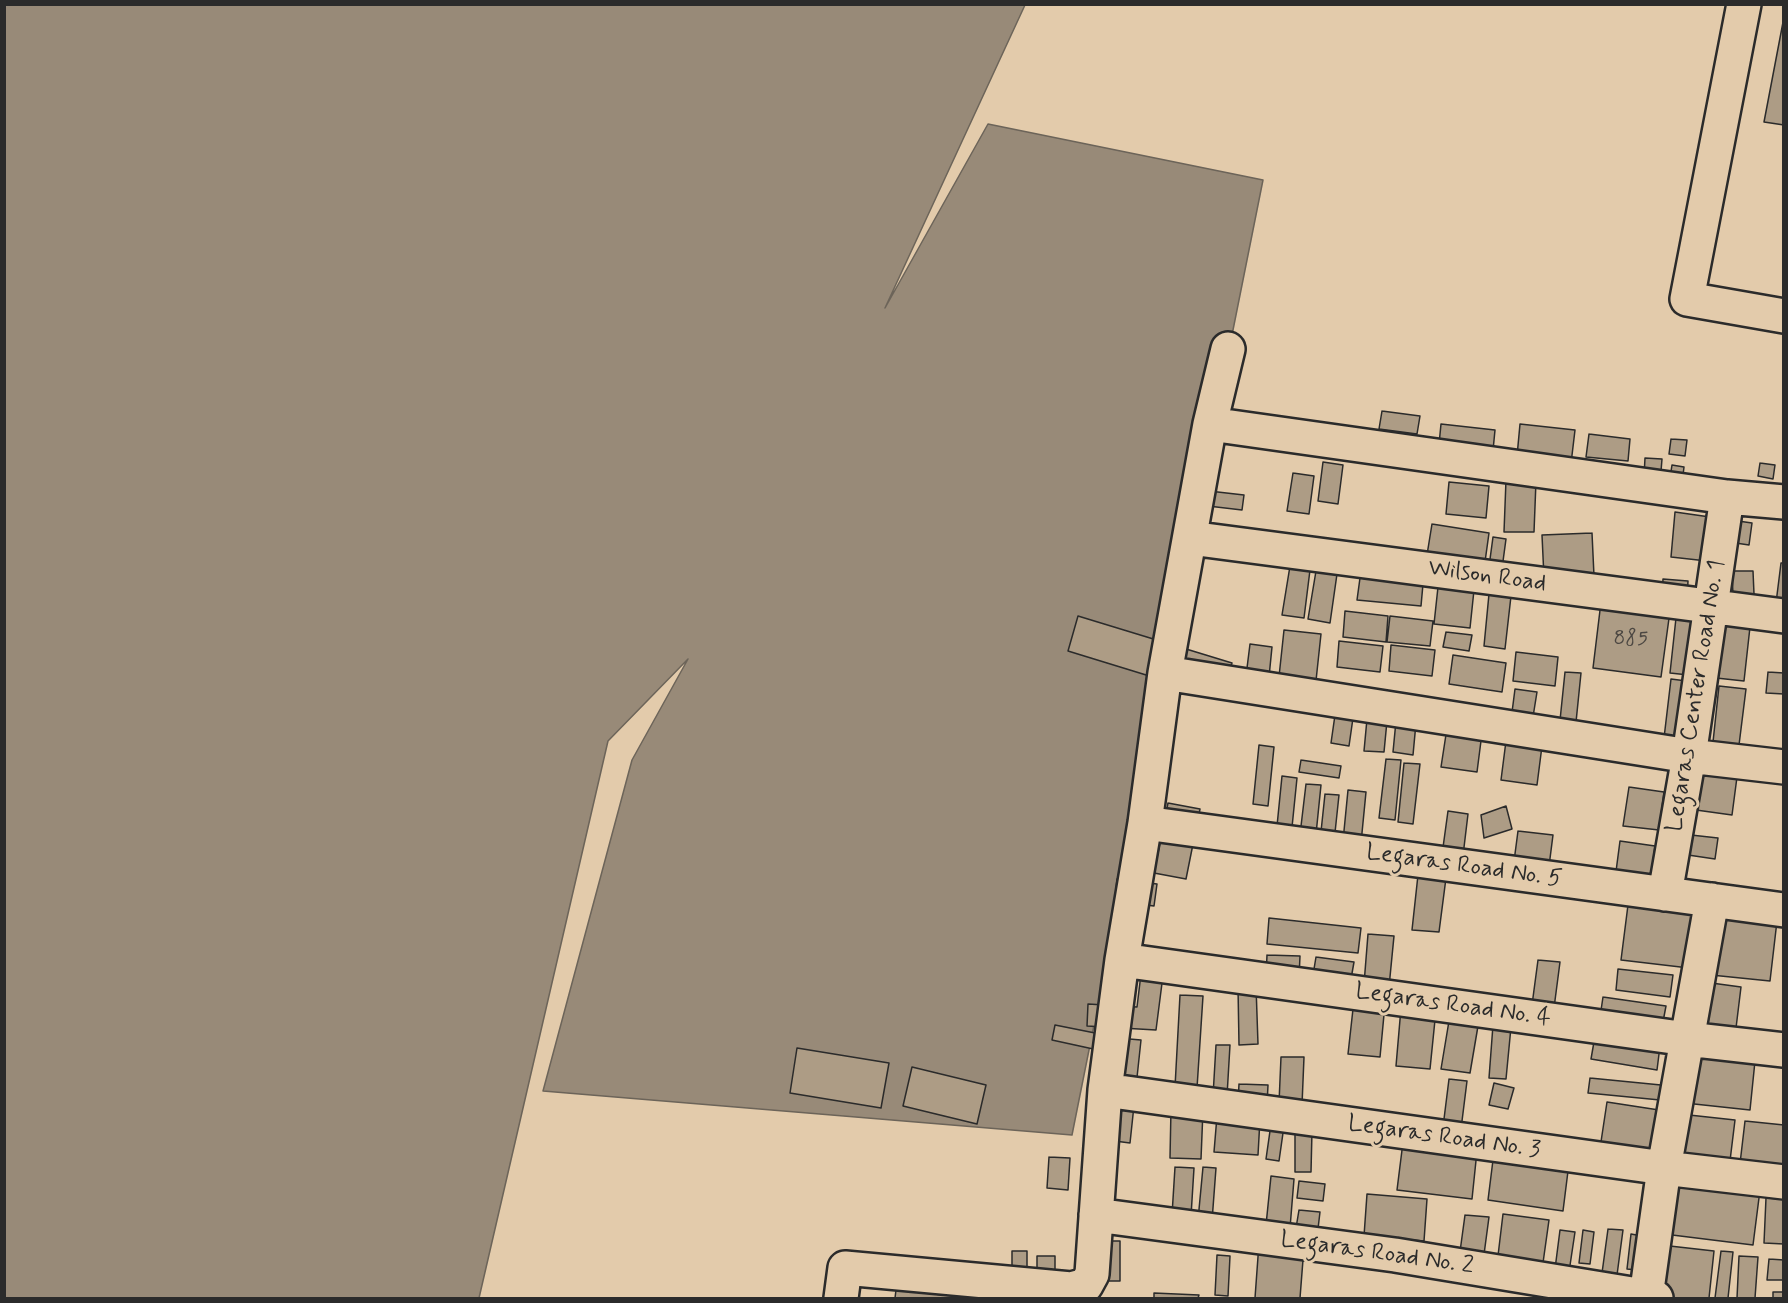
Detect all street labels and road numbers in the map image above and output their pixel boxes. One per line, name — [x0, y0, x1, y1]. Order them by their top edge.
street label: Wilson Road — [1426, 554, 1548, 600]
street label: Legaras Center Road No. 1 — [1661, 558, 1733, 834]
street label: Legaras Road No. 5 — [1364, 839, 1564, 895]
street label: Legaras Road No. 4 — [1353, 978, 1553, 1034]
street label: Legaras Road No. 3 — [1346, 1110, 1542, 1166]
street label: Legaras Road No. 2 — [1279, 1226, 1475, 1282]

